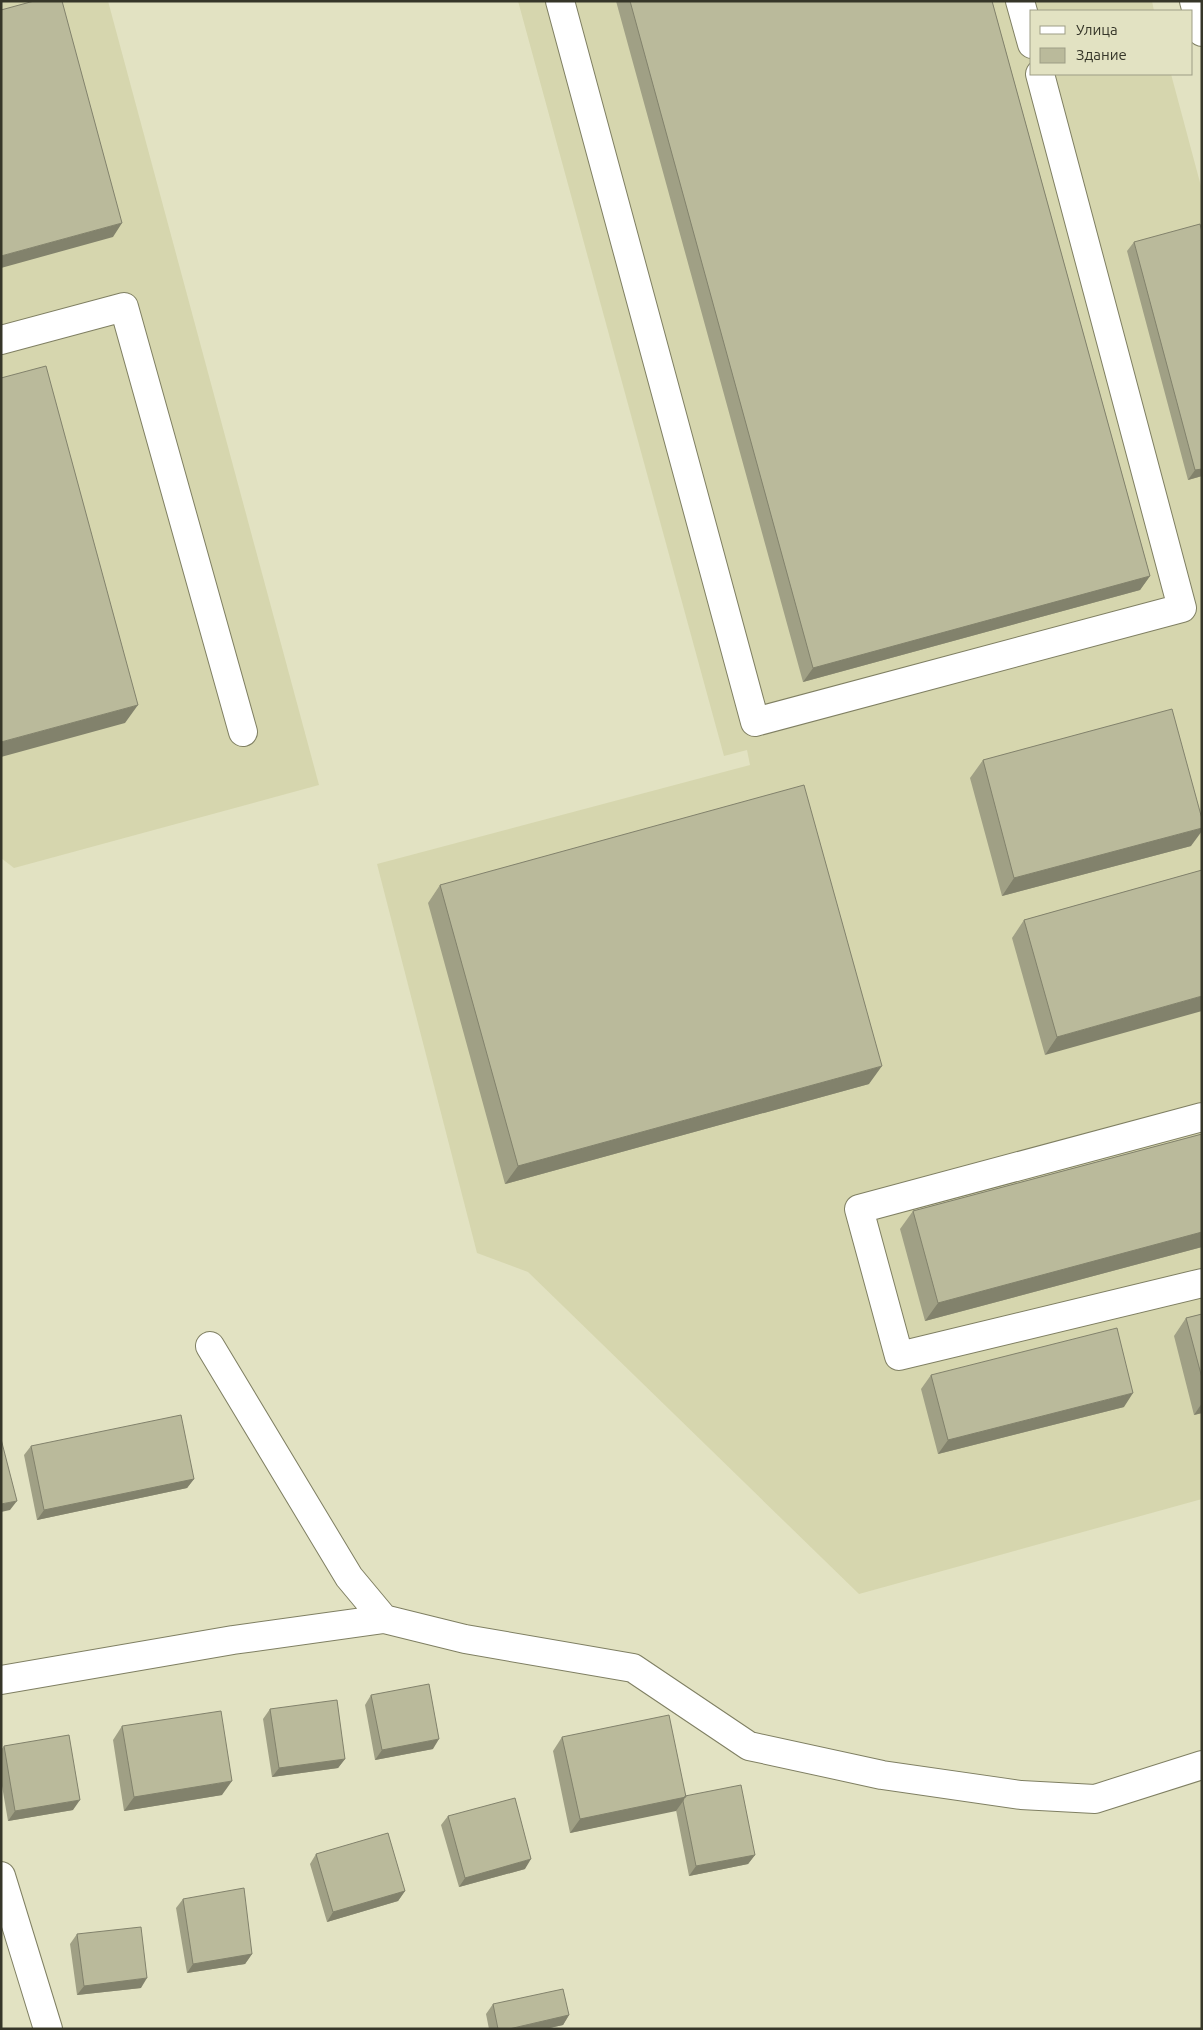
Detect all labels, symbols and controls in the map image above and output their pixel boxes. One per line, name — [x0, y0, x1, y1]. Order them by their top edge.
legend — [1030, 10, 1193, 75]
text: Улица — [1076, 21, 1118, 38]
text: Здание — [1076, 46, 1127, 63]

